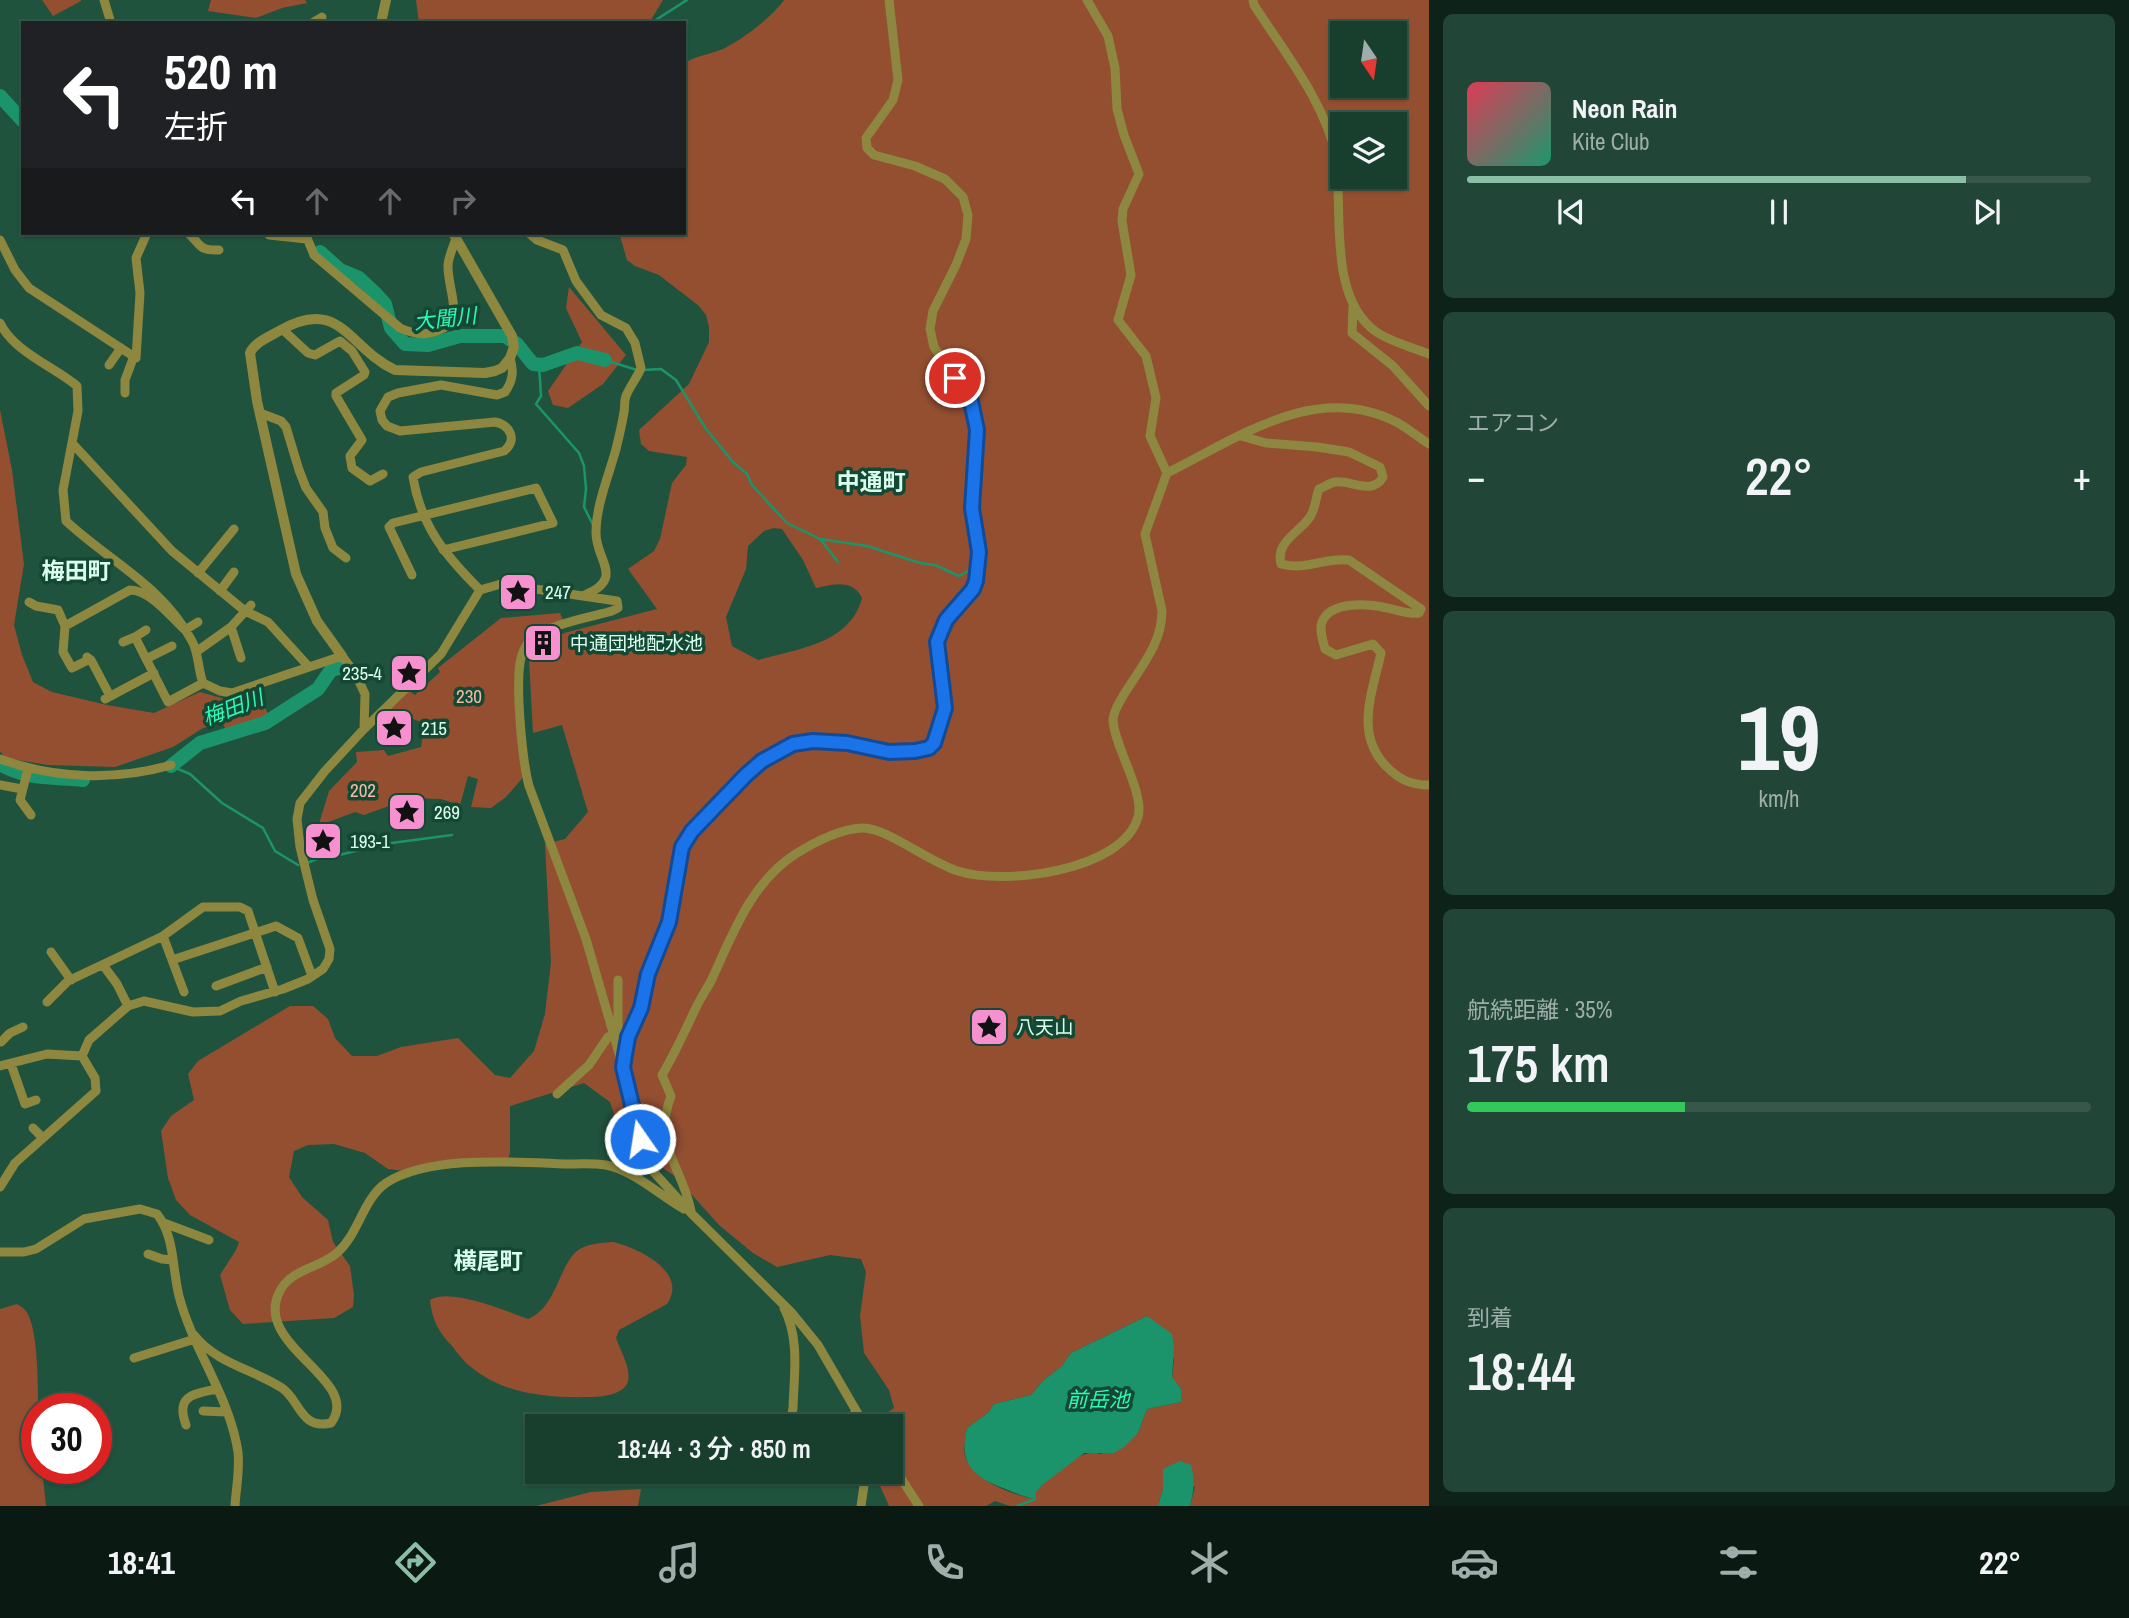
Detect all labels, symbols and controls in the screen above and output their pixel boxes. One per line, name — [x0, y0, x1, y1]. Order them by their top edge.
north arrow — [1330, 21, 1407, 98]
map controls — [1330, 21, 1407, 189]
text: 520 m — [164, 38, 278, 104]
icon: left — [49, 49, 140, 140]
text: Neon Rain — [1572, 91, 1677, 126]
text: 左折 — [164, 105, 228, 148]
button: layers — [1330, 112, 1407, 189]
text: Kite Club — [1572, 126, 1650, 157]
icon: left — [225, 182, 263, 220]
icon: ahead — [298, 182, 336, 220]
icon: ahead — [371, 182, 409, 220]
icon: right — [444, 182, 482, 220]
icon: previous — [1552, 193, 1590, 231]
icon: pause — [1760, 193, 1798, 231]
icon: next — [1968, 193, 2006, 231]
water label: 大聞川 — [412, 301, 480, 336]
pin — [925, 348, 985, 408]
icon: arrive — [936, 359, 974, 397]
text: エアコン — [1467, 407, 1559, 438]
text: 22° — [1745, 441, 1813, 511]
text: − — [1467, 451, 1485, 502]
text: + — [2073, 451, 2091, 502]
district label: 中通町 — [837, 466, 906, 497]
district label: 梅田町 — [42, 555, 111, 586]
place icon: 247 — [497, 571, 539, 613]
place label: 247 — [545, 579, 571, 605]
building icon: 中通団地配水池 — [522, 622, 564, 664]
place label: 中通団地配水池 — [570, 630, 703, 656]
place icon: 235-4 — [388, 652, 430, 694]
place label: 235-4 — [342, 660, 382, 686]
text: 19 — [1738, 676, 1821, 798]
water label: 梅田川 — [198, 682, 269, 732]
park label: 230 — [456, 683, 482, 709]
place icon: 215 — [373, 707, 415, 749]
place label: 215 — [421, 715, 447, 741]
park label: 202 — [350, 777, 376, 803]
text: km/h — [1759, 783, 1799, 814]
place icon: 269 — [386, 791, 428, 833]
place label: 269 — [434, 799, 460, 825]
place icon: 193-1 — [302, 820, 344, 862]
place label: 193-1 — [350, 828, 390, 854]
text: 航続距離 · 35% — [1467, 994, 1612, 1025]
place icon: 八天山 — [968, 1006, 1010, 1048]
place label: 八天山 — [1016, 1014, 1073, 1040]
text: 175 km — [1467, 1028, 1610, 1098]
position arrow — [603, 1102, 677, 1176]
district label: 横尾町 — [454, 1245, 523, 1276]
text: 到着 — [1467, 1302, 1513, 1333]
text: 18:44 — [1467, 1336, 1575, 1406]
water label: 前岳池 — [1067, 1385, 1131, 1414]
speed limit sign: 30 — [21, 1393, 112, 1484]
text: 18:44 · 3 分 · 850 m — [617, 1431, 811, 1466]
icon: directions — [391, 1538, 440, 1587]
icon: music — [655, 1538, 704, 1587]
icon: phone — [920, 1538, 969, 1587]
icon: climate — [1185, 1538, 1234, 1587]
icon: car — [1450, 1538, 1499, 1587]
icon: filters — [1714, 1538, 1763, 1587]
text: 18:41 — [108, 1541, 175, 1584]
text: 22° — [1979, 1541, 2021, 1584]

